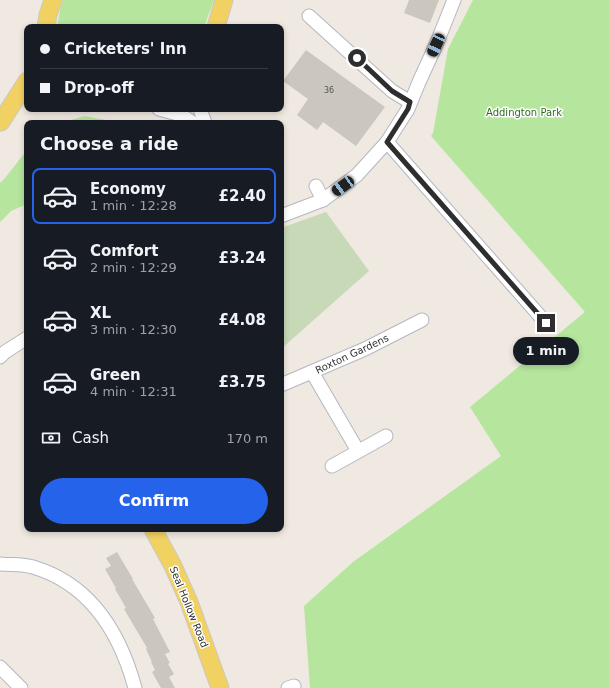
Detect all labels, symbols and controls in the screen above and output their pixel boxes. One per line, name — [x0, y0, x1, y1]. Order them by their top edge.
car — [425, 32, 447, 58]
text: Cricketers' Inn — [64, 40, 187, 58]
route start — [348, 49, 366, 67]
text: Drop-off — [64, 79, 134, 97]
house number: 36 — [324, 86, 334, 95]
park label: Addington Park — [486, 107, 562, 118]
text: Choose a ride — [40, 133, 179, 154]
car — [330, 174, 356, 198]
icon: car — [42, 178, 78, 214]
text: Economy — [90, 180, 166, 198]
text: £2.40 — [219, 187, 266, 205]
text: 1 min · 12:28 — [90, 198, 177, 213]
icon: car — [42, 240, 78, 276]
text: Comfort — [90, 242, 158, 260]
text: £3.24 — [219, 249, 266, 267]
text: 2 min · 12:29 — [90, 260, 177, 275]
icon: car — [42, 302, 78, 338]
text: XL — [90, 304, 111, 322]
text: £4.08 — [219, 311, 266, 329]
route end — [537, 314, 555, 332]
text: 3 min · 12:30 — [90, 322, 177, 337]
street label: Roxton Gardens — [314, 332, 390, 376]
callout: 1 min — [513, 337, 579, 365]
text: 1 min — [526, 343, 566, 358]
icon: car — [42, 364, 78, 400]
text: Green — [90, 366, 141, 384]
text: £3.75 — [219, 373, 266, 391]
text: 4 min · 12:31 — [90, 384, 177, 399]
icon: cash — [40, 427, 62, 449]
text: Cash — [72, 429, 109, 447]
text: 170 m — [226, 431, 268, 446]
button: Confirm — [40, 478, 268, 524]
street label: Seal Hollow Road — [168, 565, 210, 649]

